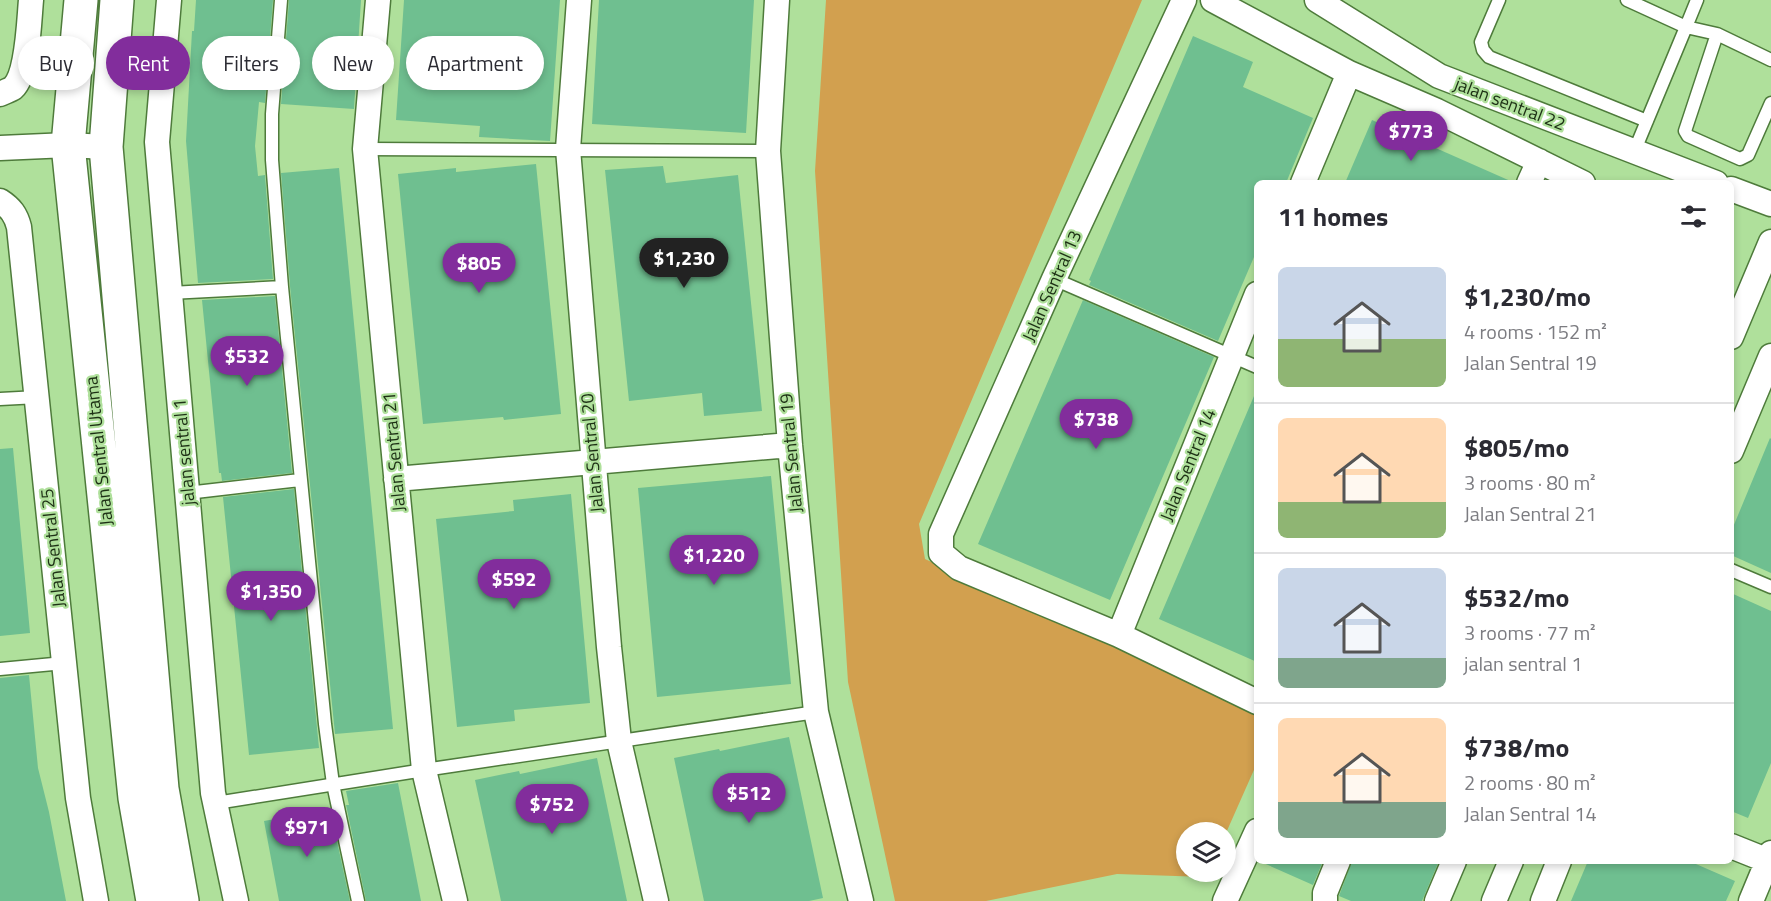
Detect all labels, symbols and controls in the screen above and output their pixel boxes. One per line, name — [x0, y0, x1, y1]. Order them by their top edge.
chip: Buy — [18, 36, 94, 90]
chip: Rent — [106, 36, 190, 90]
chip: Filters — [202, 36, 300, 90]
chip: New — [312, 36, 394, 90]
chip: Apartment — [406, 36, 544, 90]
street label: jalan sentral 22 — [1450, 70, 1569, 137]
pin: $773 — [1375, 111, 1447, 162]
text: $773 — [1389, 115, 1433, 146]
text: 11 homes — [1278, 197, 1388, 236]
icon: filters — [1677, 200, 1710, 233]
street label: Jalan Sentral 13 — [1015, 226, 1088, 346]
pin: $1,230 — [635, 238, 733, 289]
text: $1,230 — [653, 242, 715, 273]
pin: $805 — [443, 243, 515, 294]
text: $805 — [457, 247, 501, 278]
text: $1,230/mo — [1464, 277, 1591, 316]
icon: home — [1326, 291, 1398, 363]
text: 4 rooms · 152 m² — [1464, 316, 1607, 347]
pin: $532 — [211, 336, 283, 387]
text: $532 — [225, 340, 269, 371]
text: Jalan Sentral 19 — [1464, 347, 1597, 378]
street label: Jalan Sentral Utama — [77, 375, 120, 527]
street label: Jalan Sentral 21 — [375, 391, 412, 513]
street label: Jalan Sentral 20 — [573, 392, 610, 514]
street label: Jalan Sentral 19 — [772, 392, 809, 514]
street label: jalan sentral 1 — [165, 398, 202, 507]
pin: $738 — [1060, 399, 1132, 450]
text: $738 — [1074, 403, 1118, 434]
street label: Jalan Sentral 14 — [1153, 404, 1222, 525]
text: $805/mo — [1464, 428, 1569, 467]
icon: home — [1326, 442, 1398, 514]
text: 3 rooms · 80 m² — [1464, 467, 1596, 498]
street label: Jalan Sentral 25 — [33, 487, 72, 609]
text: Jalan Sentral 21 — [1464, 498, 1597, 529]
pin: $1,220 — [665, 535, 763, 586]
text: $1,220 — [683, 539, 745, 570]
pin: $592 — [478, 559, 550, 610]
text: $592 — [492, 563, 536, 594]
pin: $1,350 — [222, 571, 320, 622]
text: $1,350 — [240, 575, 302, 606]
text: $532/mo — [1464, 578, 1569, 617]
icon: home — [1326, 592, 1398, 664]
text: 3 rooms · 77 m² — [1464, 617, 1596, 648]
text: jalan sentral 1 — [1464, 648, 1582, 679]
text: $738/mo — [1464, 728, 1569, 767]
icon: home — [1326, 742, 1398, 814]
text: 2 rooms · 80 m² — [1464, 767, 1596, 798]
pin: $512 — [713, 773, 785, 824]
text: $512 — [727, 777, 771, 808]
pin: $752 — [516, 784, 588, 835]
text: $752 — [530, 788, 574, 819]
text: Jalan Sentral 14 — [1464, 798, 1597, 829]
pin: $971 — [271, 807, 343, 858]
text: $971 — [285, 811, 329, 842]
map controls — [1176, 822, 1236, 882]
button: layers — [1176, 822, 1236, 882]

